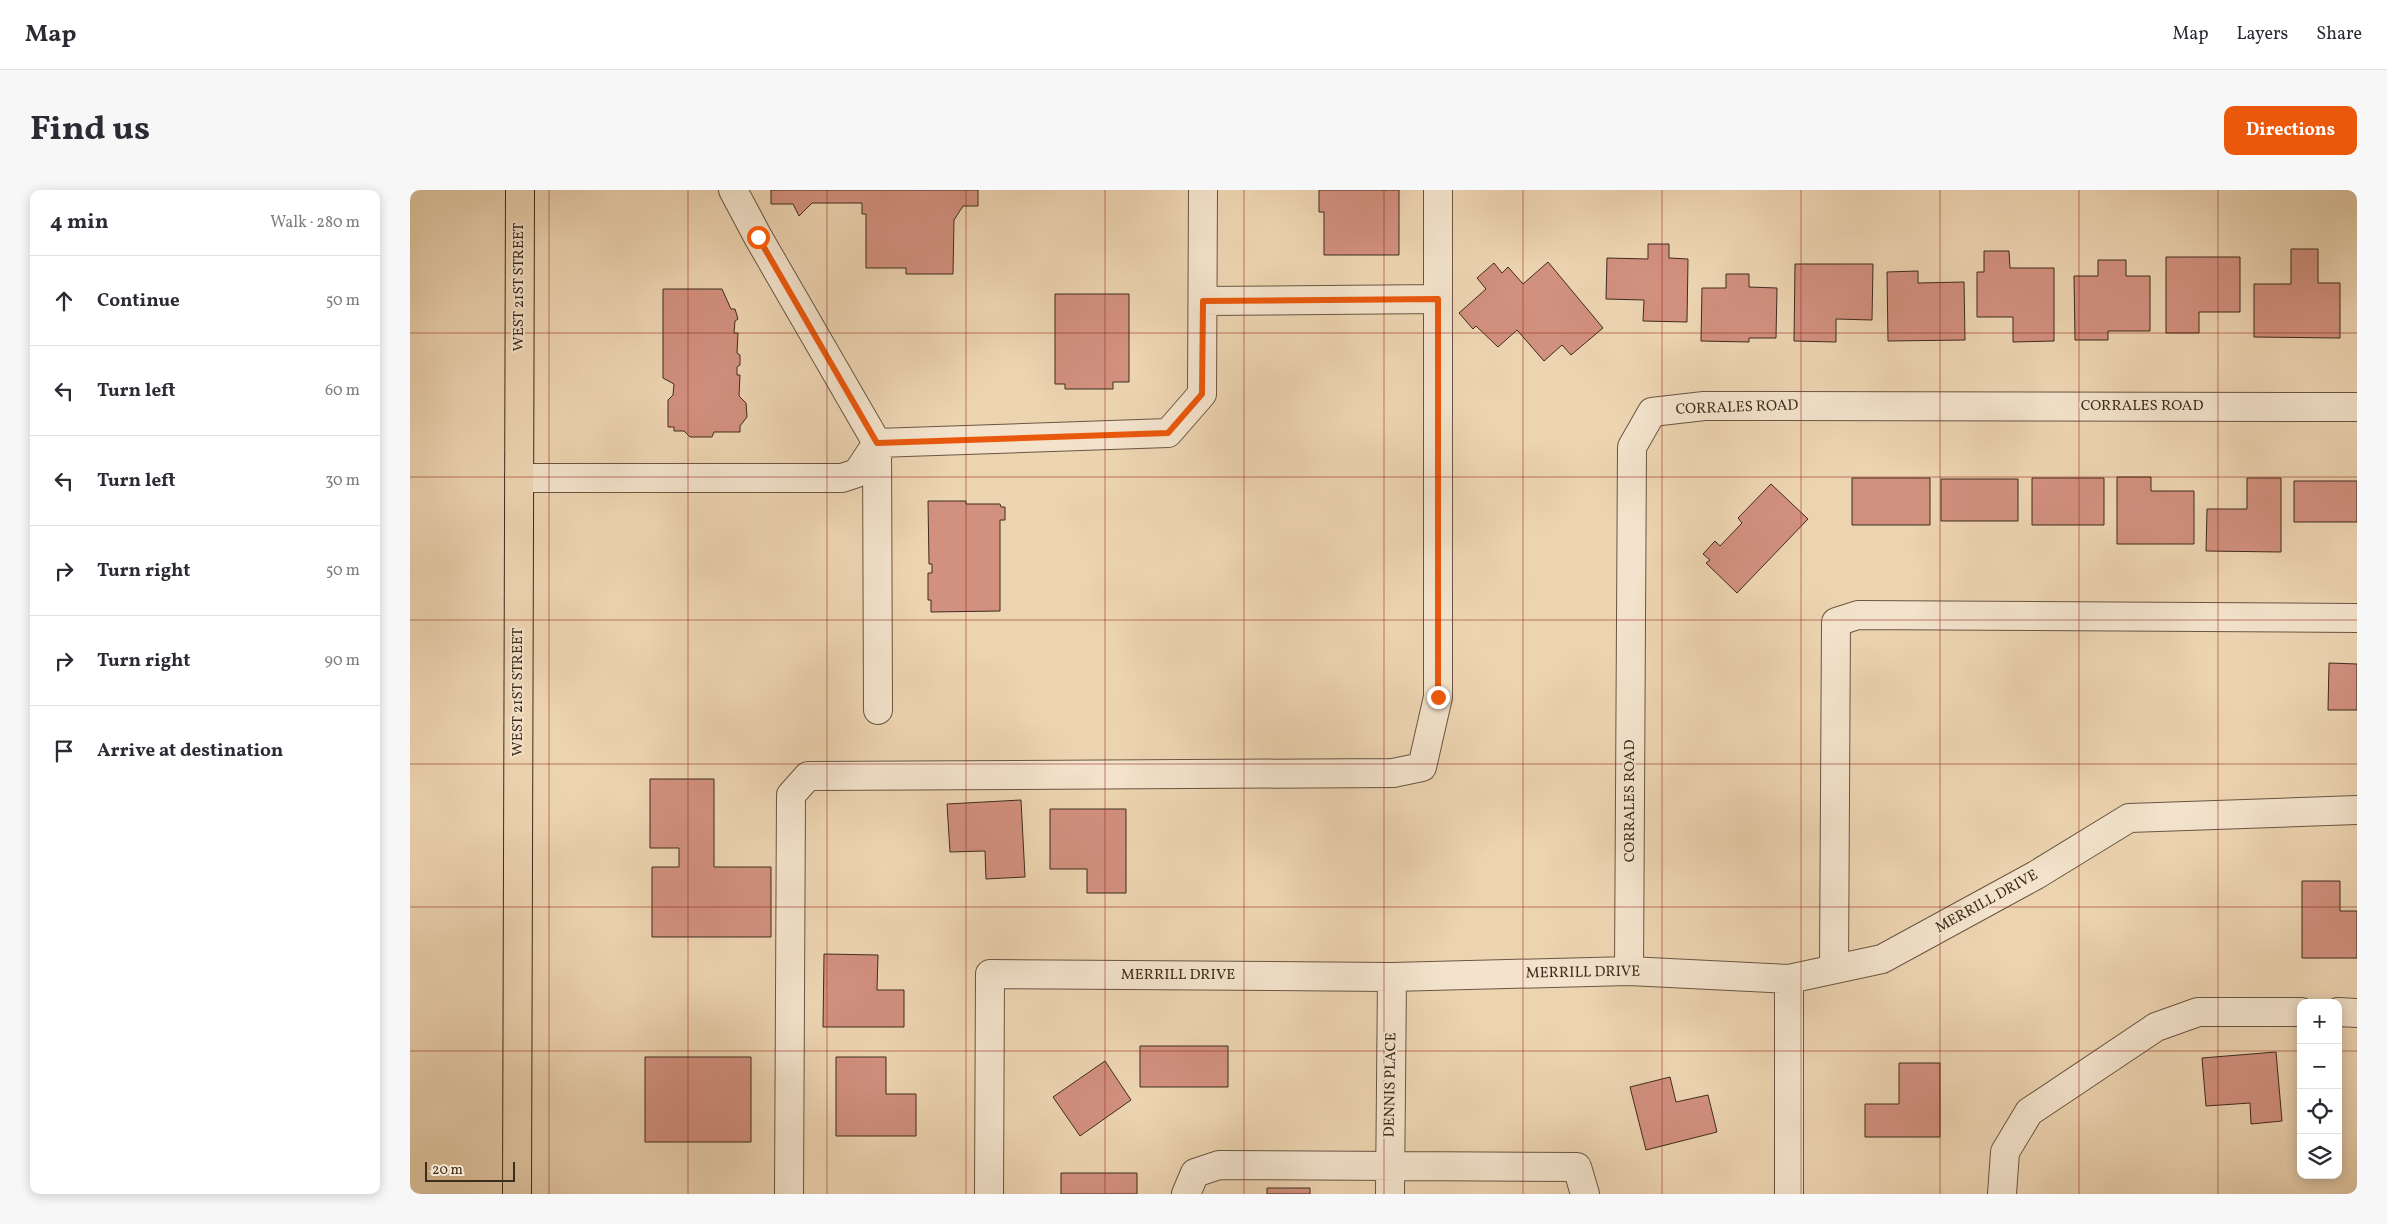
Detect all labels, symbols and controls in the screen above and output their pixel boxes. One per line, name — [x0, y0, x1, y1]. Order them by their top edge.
text: Map — [25, 18, 76, 52]
text: Map — [2172, 22, 2208, 47]
text: Layers — [2236, 22, 2288, 47]
text: Share — [2316, 22, 2362, 47]
text: Find us — [30, 106, 150, 154]
button: Directions — [2224, 106, 2357, 155]
text: 4 min — [50, 208, 109, 237]
text: Walk · 280 m — [270, 212, 360, 234]
street label: WEST 21ST STREET — [509, 222, 530, 351]
route start — [747, 226, 770, 249]
icon: ahead — [50, 287, 78, 315]
text: Continue — [97, 288, 180, 314]
text: 50 m — [326, 290, 360, 312]
icon: left — [50, 377, 78, 405]
text: Turn left — [97, 378, 176, 404]
text: 60 m — [325, 380, 360, 402]
street label: CORRALES ROAD — [1675, 395, 1799, 421]
street label: CORRALES ROAD — [2081, 396, 2203, 417]
icon: left — [50, 467, 78, 495]
text: Turn left — [97, 468, 176, 494]
text: 30 m — [325, 470, 360, 492]
icon: right — [50, 557, 78, 585]
text: Turn right — [97, 558, 190, 584]
text: 50 m — [326, 560, 360, 582]
street label: WEST 21ST STREET — [508, 627, 529, 756]
icon: right — [50, 647, 78, 675]
text: Turn right — [97, 648, 190, 674]
text: 90 m — [324, 650, 360, 672]
route end — [1427, 686, 1450, 709]
icon: arrive — [50, 737, 78, 765]
text: Arrive at destination — [97, 738, 283, 764]
street label: CORRALES ROAD — [1620, 740, 1641, 862]
street label: MERRILL DRIVE — [1932, 865, 2042, 939]
street label: MERRILL DRIVE — [1526, 962, 1640, 984]
street label: MERRILL DRIVE — [1121, 965, 1235, 986]
map controls — [2297, 999, 2342, 1179]
button: + — [2297, 999, 2342, 1044]
street label: DENNIS PLACE — [1380, 1032, 1402, 1138]
button: − — [2297, 1044, 2342, 1089]
button: locate — [2297, 1089, 2342, 1134]
button: layers — [2297, 1134, 2342, 1179]
scale bar — [425, 1159, 515, 1182]
text: 20 m — [432, 1161, 463, 1180]

